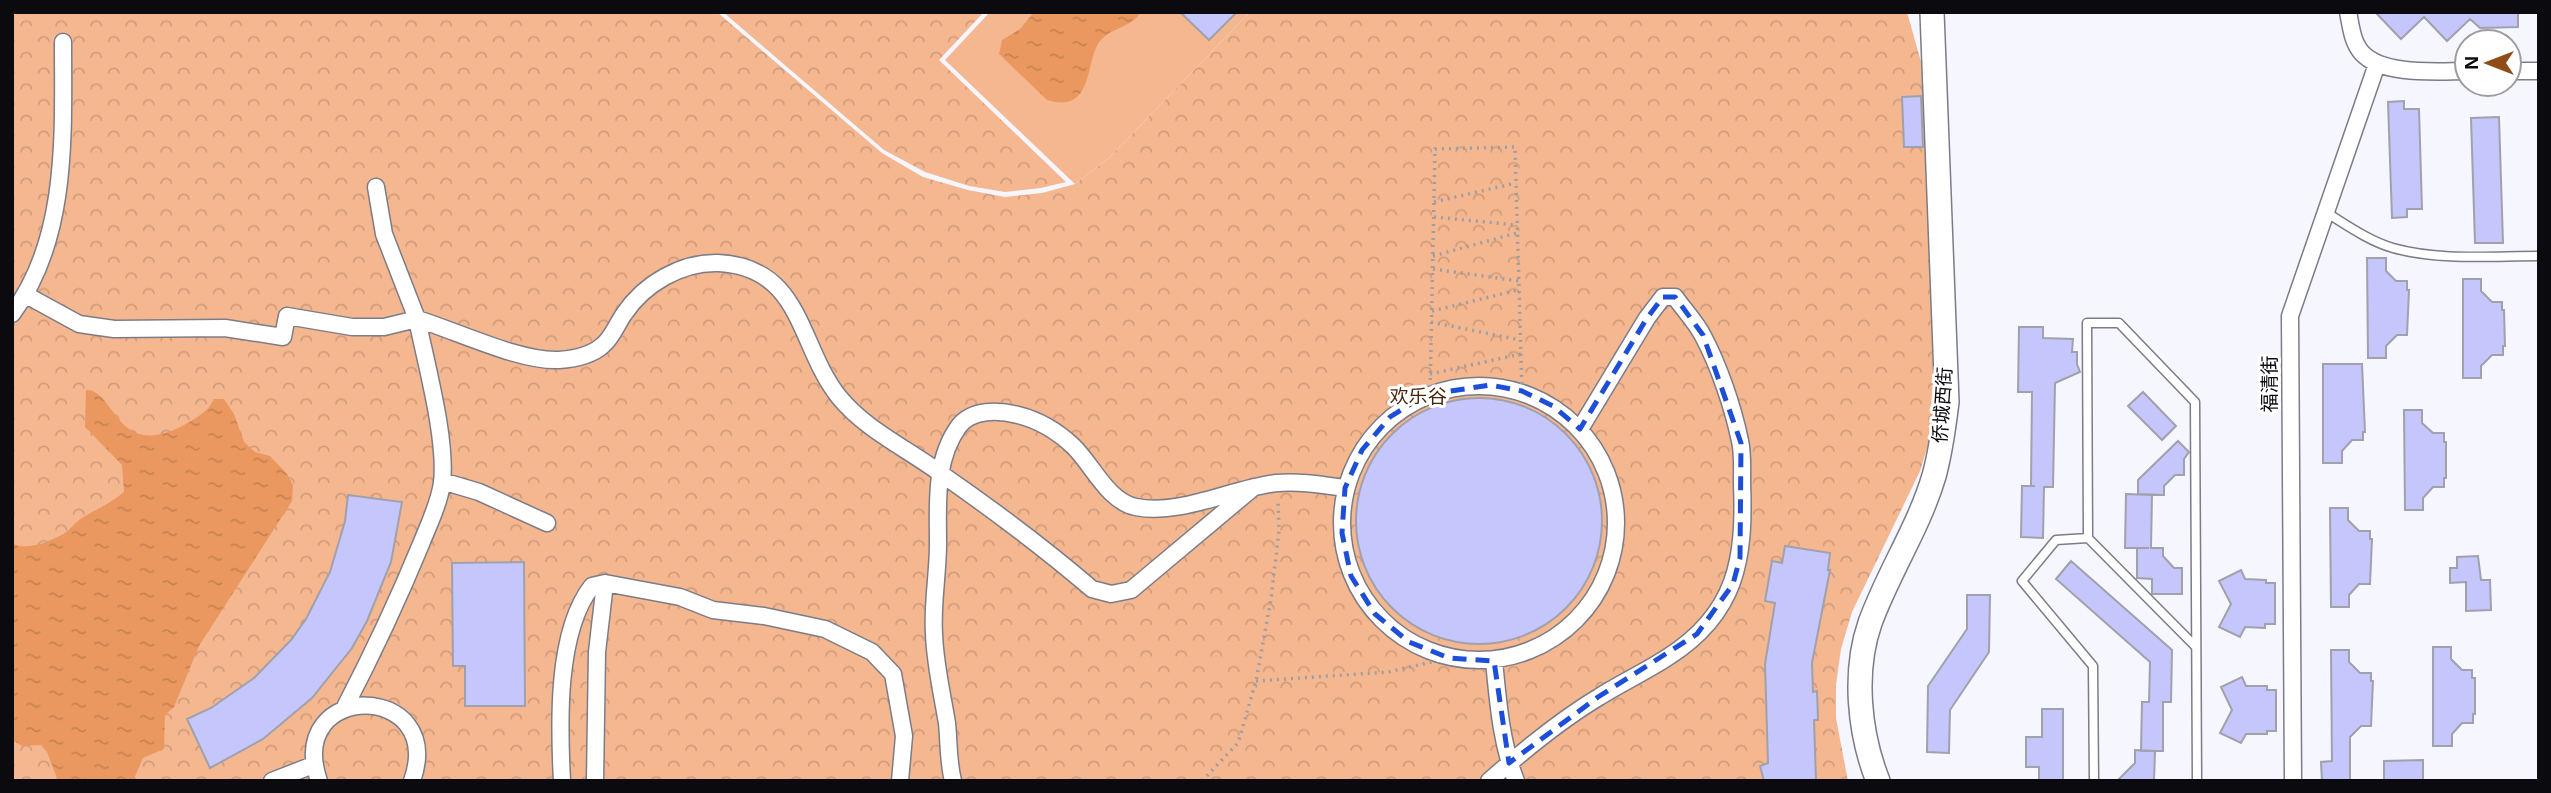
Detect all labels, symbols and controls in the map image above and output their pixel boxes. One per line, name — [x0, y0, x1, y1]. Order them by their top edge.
north arrow — [2453, 28, 2523, 98]
text: N — [2461, 56, 2482, 70]
street label: 福清街 — [2259, 355, 2280, 413]
street label: 侨城西街 — [1929, 366, 1956, 444]
park label: 欢乐谷 — [1389, 386, 1447, 407]

